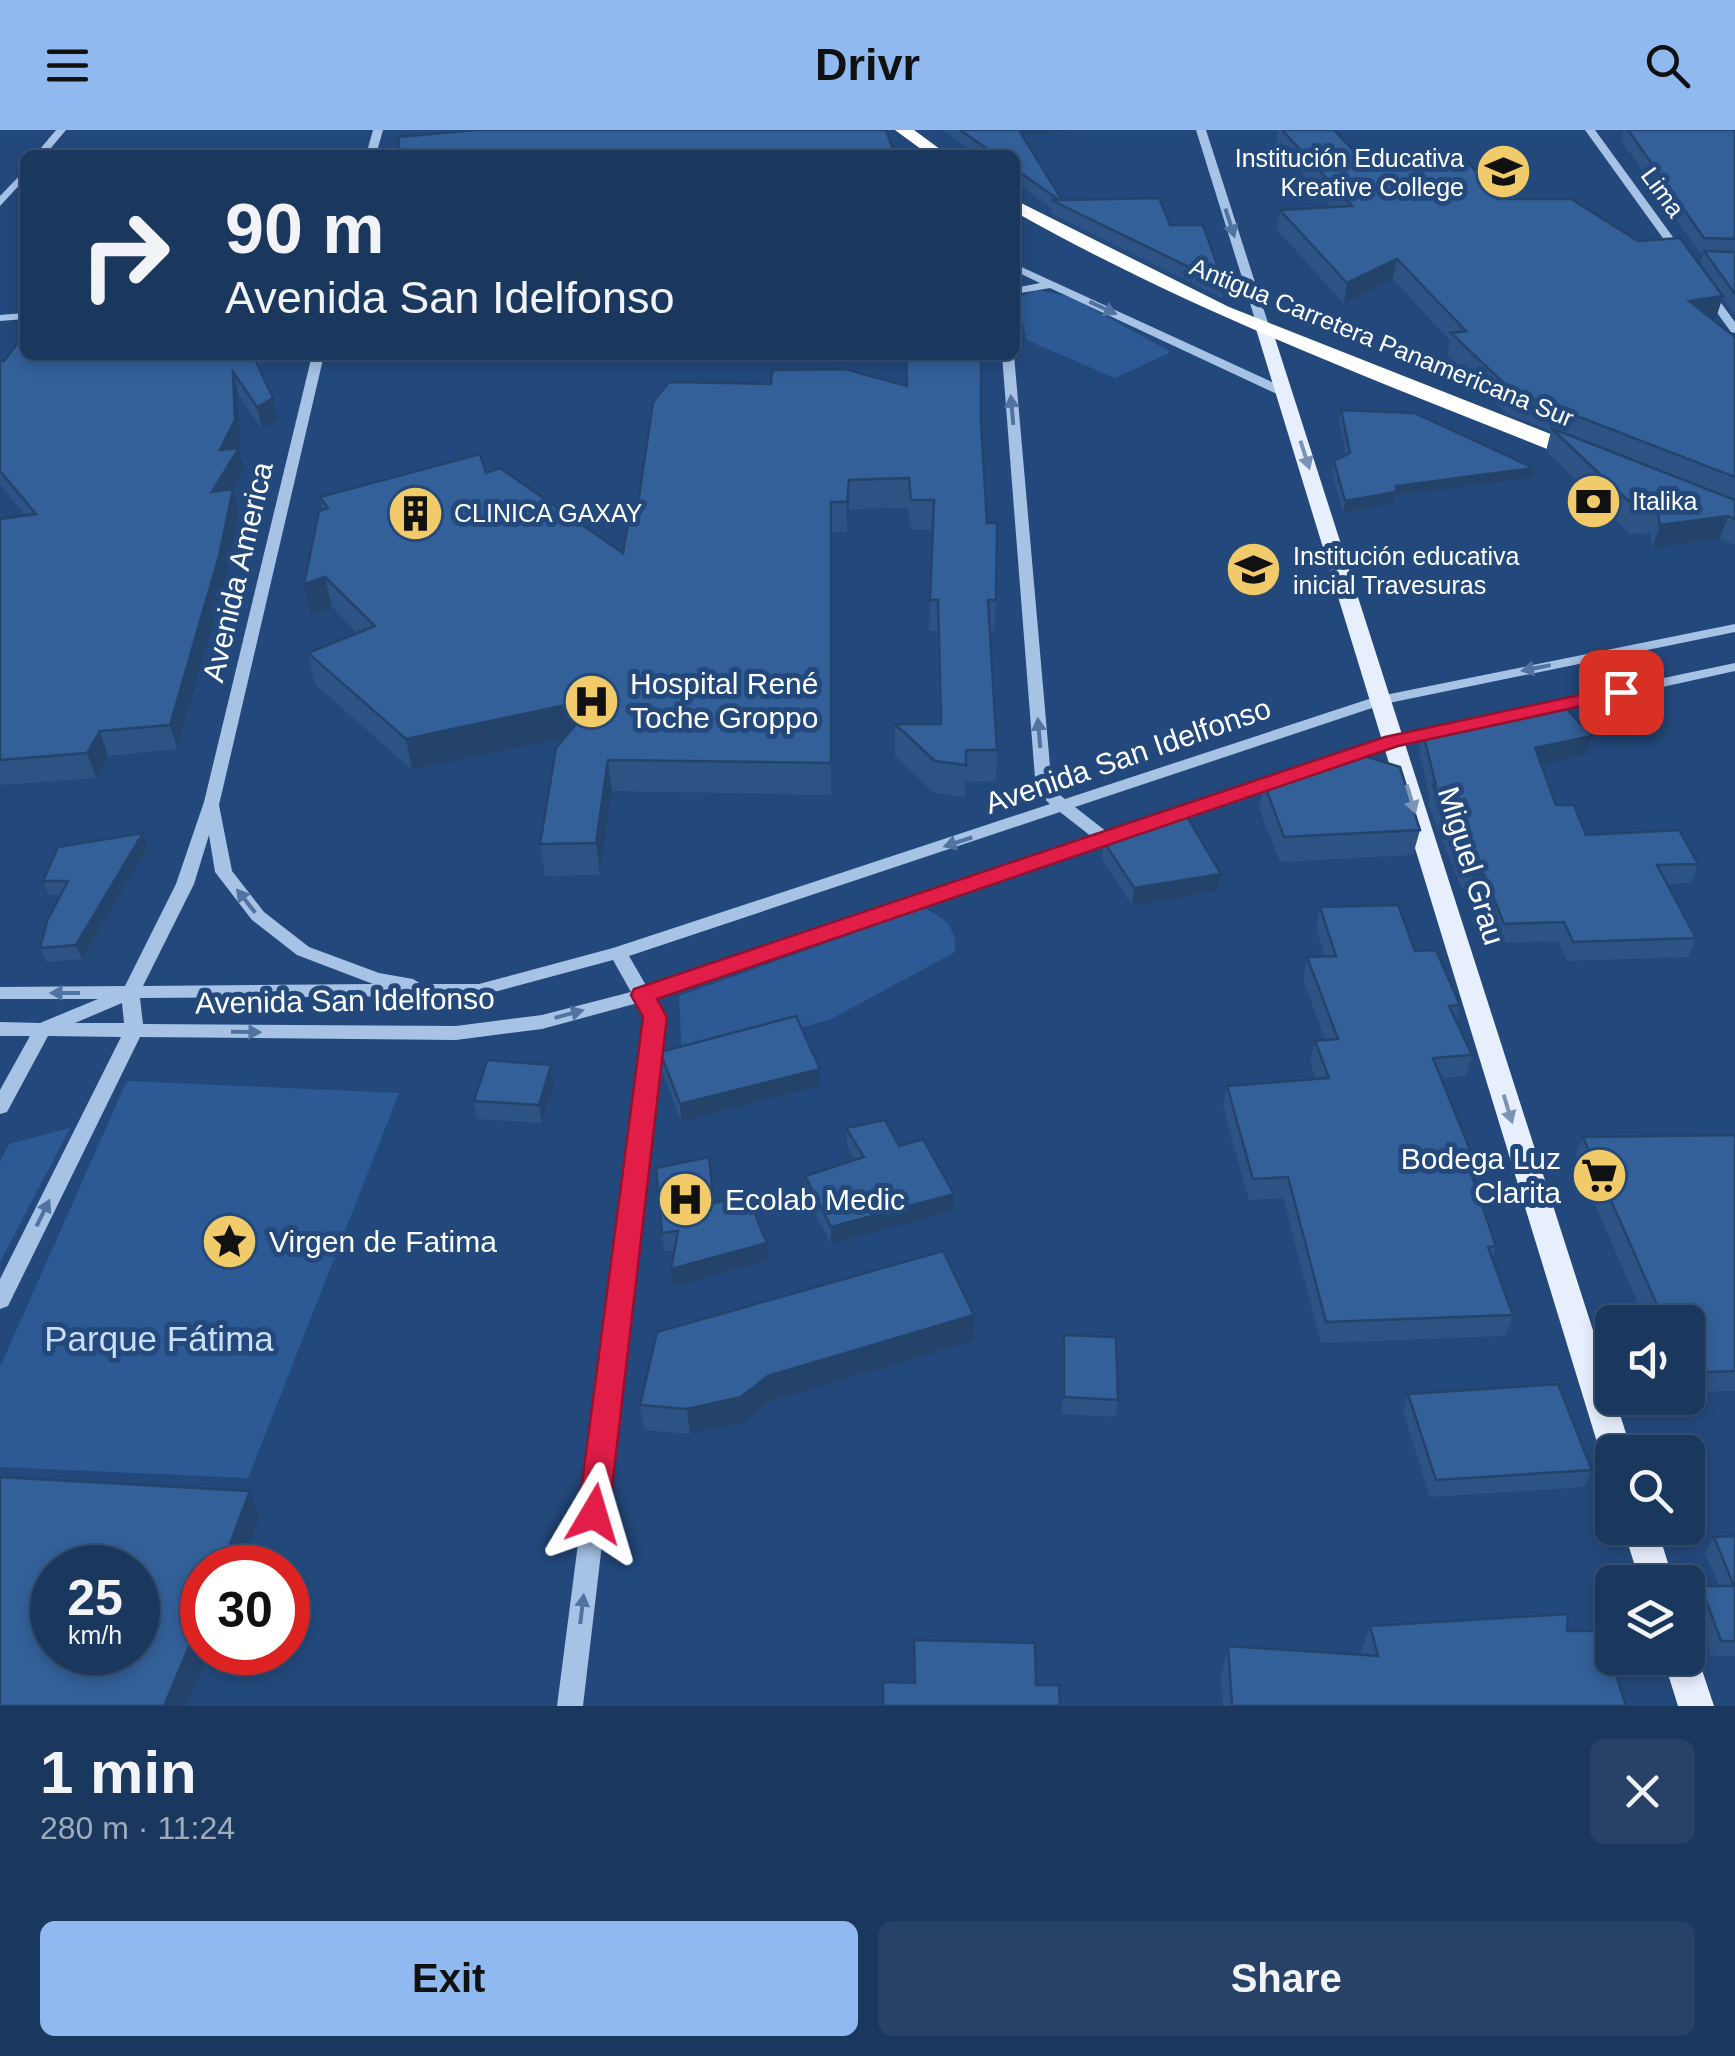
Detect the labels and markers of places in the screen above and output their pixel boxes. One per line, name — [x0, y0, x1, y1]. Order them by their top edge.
school or university icon: Institución Educativa Kreative College — [1473, 142, 1533, 202]
place label: Institución Educativa Kreative College — [1235, 144, 1464, 201]
bank icon: Italika — [1563, 471, 1623, 531]
building icon: CLINICA GAXAY — [385, 483, 445, 543]
place label: Italika — [1632, 487, 1697, 515]
place label: CLINICA GAXAY — [454, 499, 643, 527]
school or university icon: Institución educativa inicial Travesuras — [1224, 540, 1284, 600]
place label: Institución educativa inicial Travesuras — [1293, 542, 1520, 599]
pin — [1579, 650, 1664, 735]
place label: Hospital René Toche Groppo — [630, 667, 818, 734]
hospital icon: Hospital René Toche Groppo — [561, 671, 621, 731]
place label: Bodega Luz Clarita — [1401, 1142, 1561, 1209]
supermarket icon: Bodega Luz Clarita — [1570, 1146, 1630, 1206]
hospital icon: Ecolab Medic — [656, 1170, 716, 1230]
place label: Ecolab Medic — [725, 1183, 905, 1216]
place icon: Virgen de Fatima — [200, 1212, 260, 1272]
place label: Virgen de Fatima — [269, 1225, 497, 1258]

